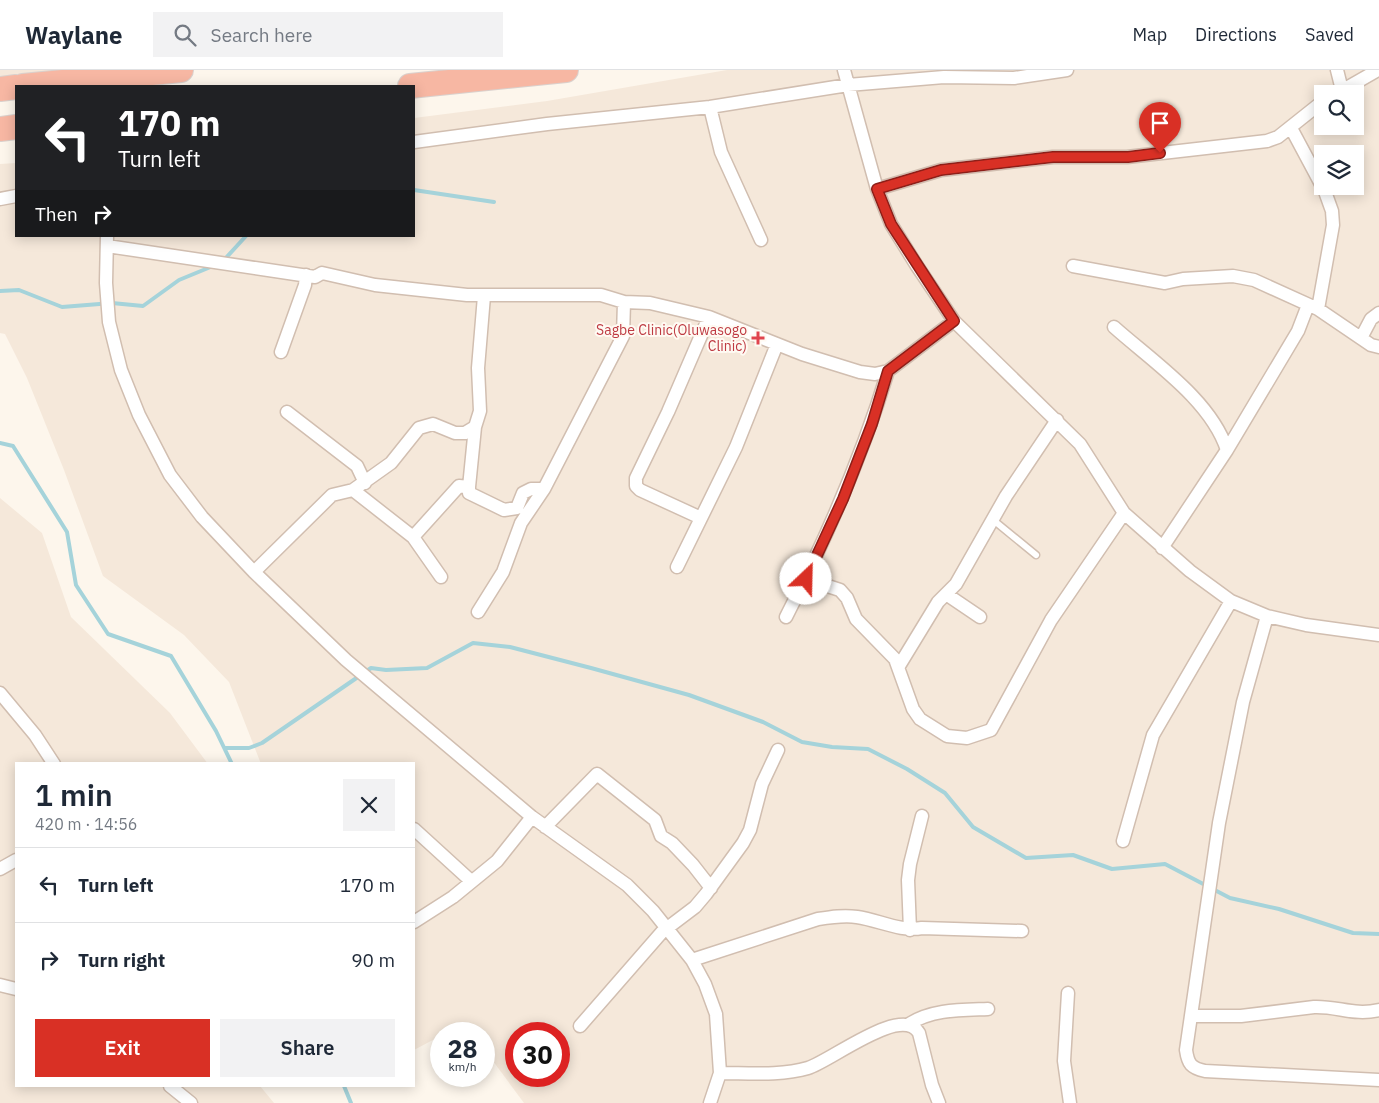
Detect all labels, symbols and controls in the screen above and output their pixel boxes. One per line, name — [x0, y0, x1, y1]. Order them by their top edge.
search box — [153, 12, 503, 57]
text: Waylane — [25, 19, 123, 51]
icon: search — [171, 21, 199, 49]
text: Search here — [211, 23, 312, 47]
text: Map — [1132, 23, 1167, 46]
text: Directions — [1195, 23, 1277, 46]
text: Saved — [1305, 23, 1354, 46]
map controls — [1314, 85, 1364, 195]
button: search — [1314, 85, 1364, 135]
text: 170 m — [118, 100, 221, 146]
pin — [1139, 102, 1181, 153]
icon: left — [35, 105, 100, 170]
icon: arrive — [1146, 109, 1174, 137]
text: Turn left — [118, 144, 201, 173]
button: layers — [1314, 145, 1364, 195]
icon: right — [88, 200, 116, 228]
text: Then — [35, 202, 78, 226]
place label: Sagbe Clinic(Oluwasogo Clinic) — [596, 321, 747, 355]
marker: Sagbe Clinic(Oluwasogo Clinic) — [751, 331, 765, 345]
position arrow — [779, 552, 831, 604]
text: 1 min — [35, 775, 113, 814]
button: close — [343, 779, 395, 831]
text: 420 m · 14:56 — [35, 814, 137, 834]
icon: left — [35, 871, 63, 899]
text: Turn left — [78, 873, 154, 897]
text: 170 m — [340, 873, 395, 897]
icon: right — [35, 946, 63, 974]
text: Turn right — [78, 948, 165, 972]
text: 90 m — [351, 948, 395, 972]
button: Exit — [35, 1019, 210, 1077]
button: Share — [220, 1019, 395, 1077]
speed limit sign: 30 — [505, 1022, 570, 1087]
text: 28 — [447, 1032, 478, 1065]
text: km/h — [448, 1059, 477, 1074]

